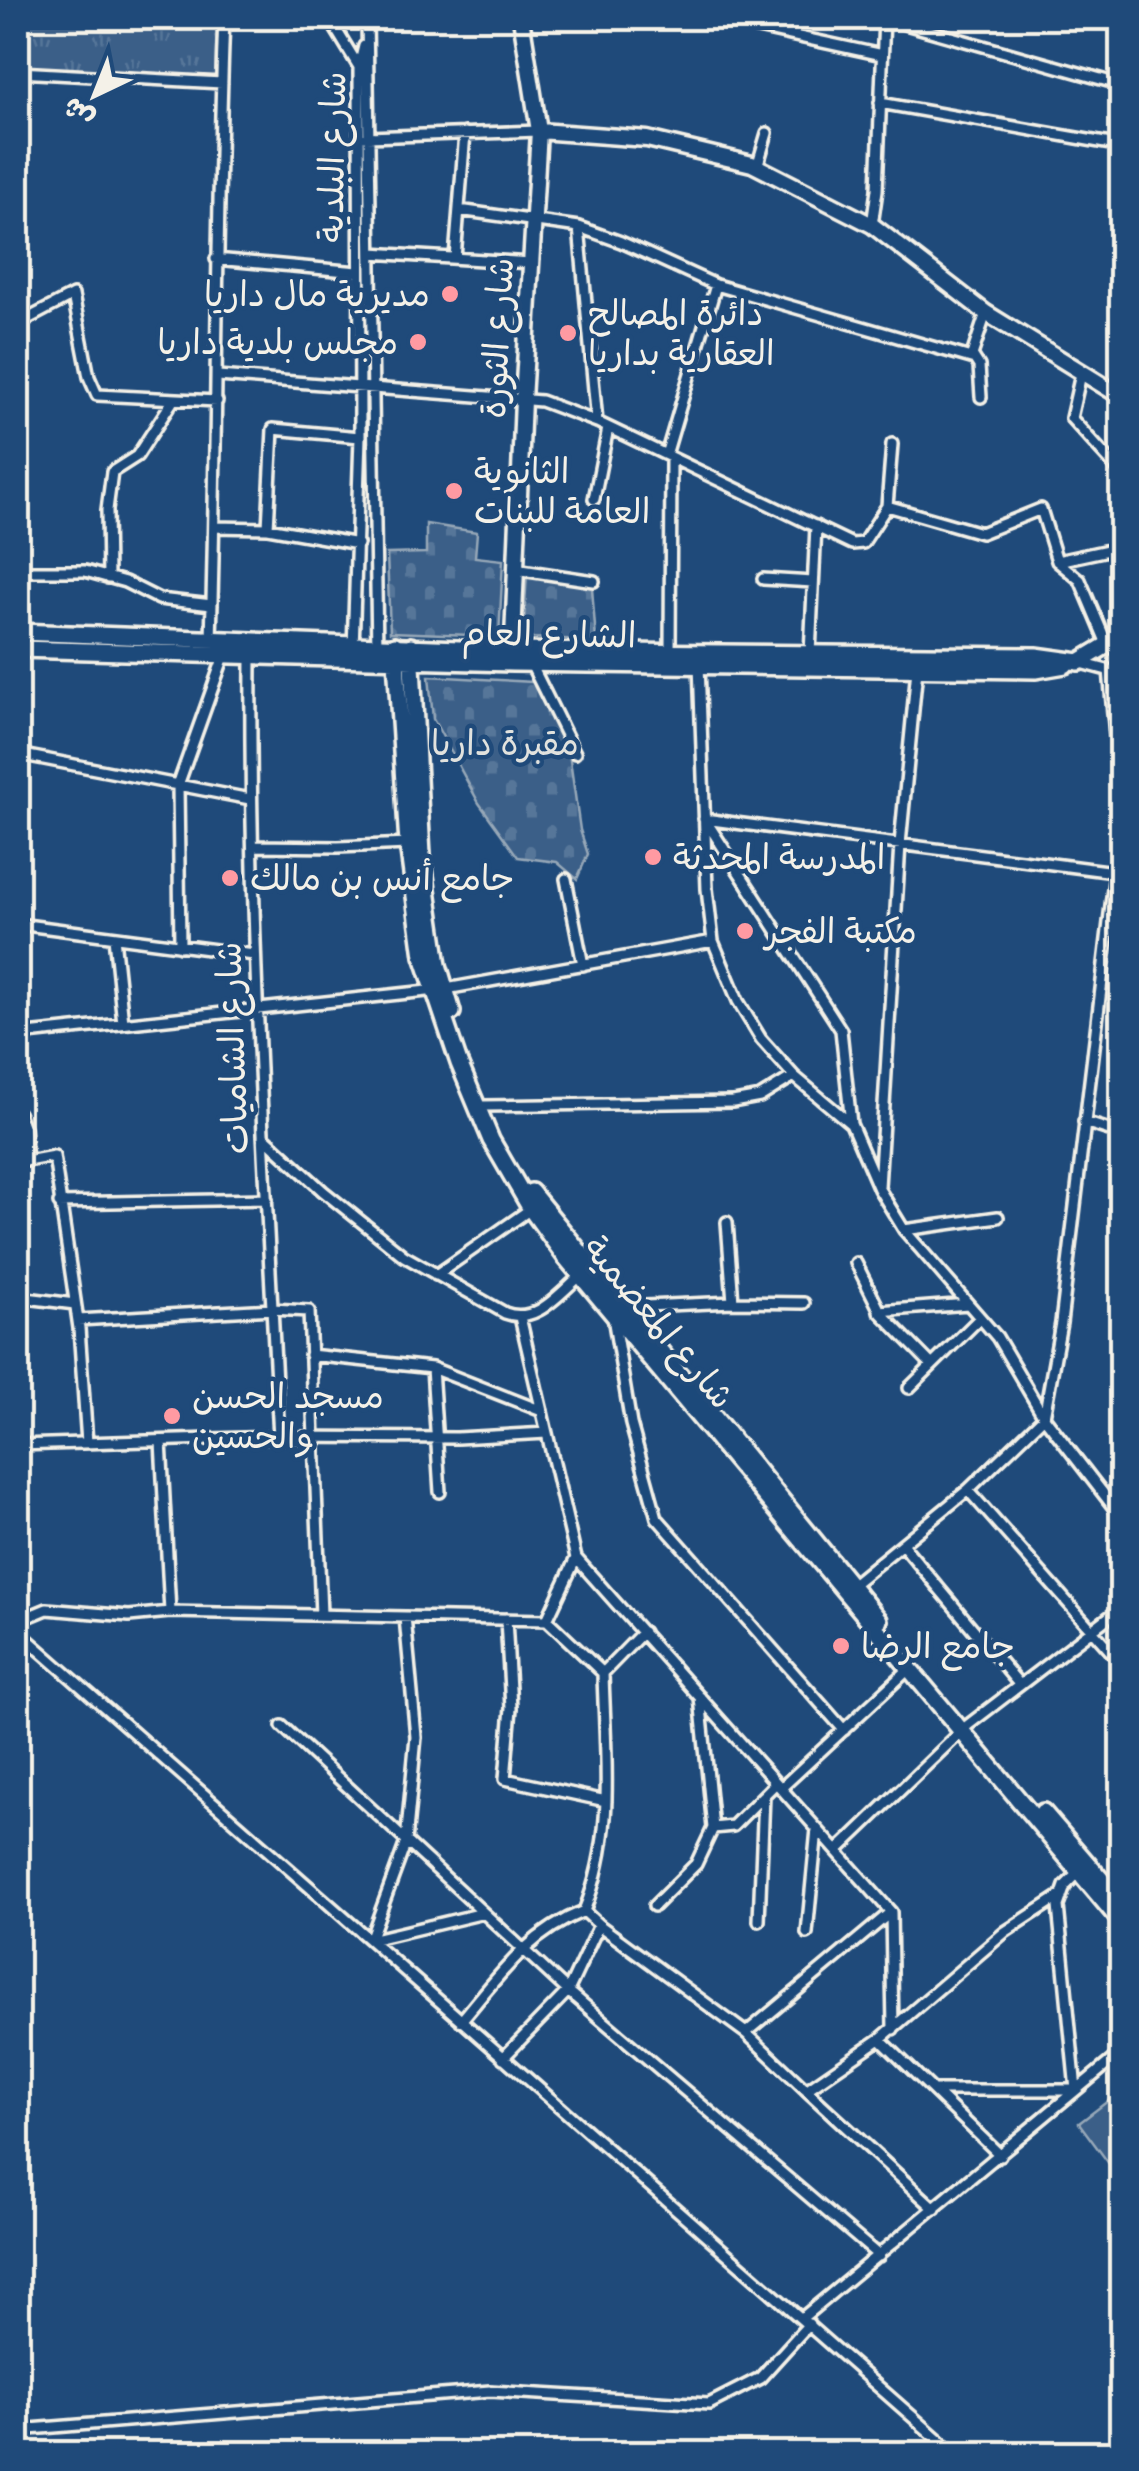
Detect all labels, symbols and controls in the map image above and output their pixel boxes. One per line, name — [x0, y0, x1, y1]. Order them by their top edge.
north arrow — [45, 45, 145, 145]
street label: شارع البلدية — [309, 71, 362, 243]
text: ش — [55, 85, 106, 136]
street label: شارع الثورة — [471, 257, 530, 420]
place label: مديرية مال داريا — [204, 272, 430, 323]
marker: مديرية مال داريا — [439, 283, 461, 305]
place label: دائرة المصالح العقارية بداريا — [588, 291, 775, 382]
place label: مجلس بلدية داريا — [157, 320, 398, 371]
marker: دائرة المصالح العقارية بداريا — [557, 322, 579, 344]
marker: مجلس بلدية داريا — [407, 331, 429, 353]
place label: الثانوية العامة للبنات — [474, 449, 650, 540]
marker: الثانوية العامة للبنات — [443, 480, 465, 502]
street label: الشارع العام — [461, 610, 637, 665]
park label: مقبرة داريا — [431, 721, 579, 772]
place label: المدرسة المحدثة — [673, 835, 885, 886]
marker: المدرسة المحدثة — [642, 846, 664, 868]
place label: جامع أنس بن مالك — [250, 856, 515, 907]
marker: جامع أنس بن مالك — [219, 867, 241, 889]
place label: مكتبة الفجر — [762, 909, 917, 960]
marker: مكتبة الفجر — [734, 920, 756, 942]
street label: شارع الشاميات — [206, 941, 265, 1155]
street label: شارع المعضمية — [568, 1226, 744, 1422]
place label: مسجد الحسن والحسين — [192, 1374, 384, 1465]
marker: مسجد الحسن والحسين — [161, 1405, 183, 1427]
place label: جامع الرضا — [861, 1624, 1015, 1675]
marker: جامع الرضا — [830, 1635, 852, 1657]

